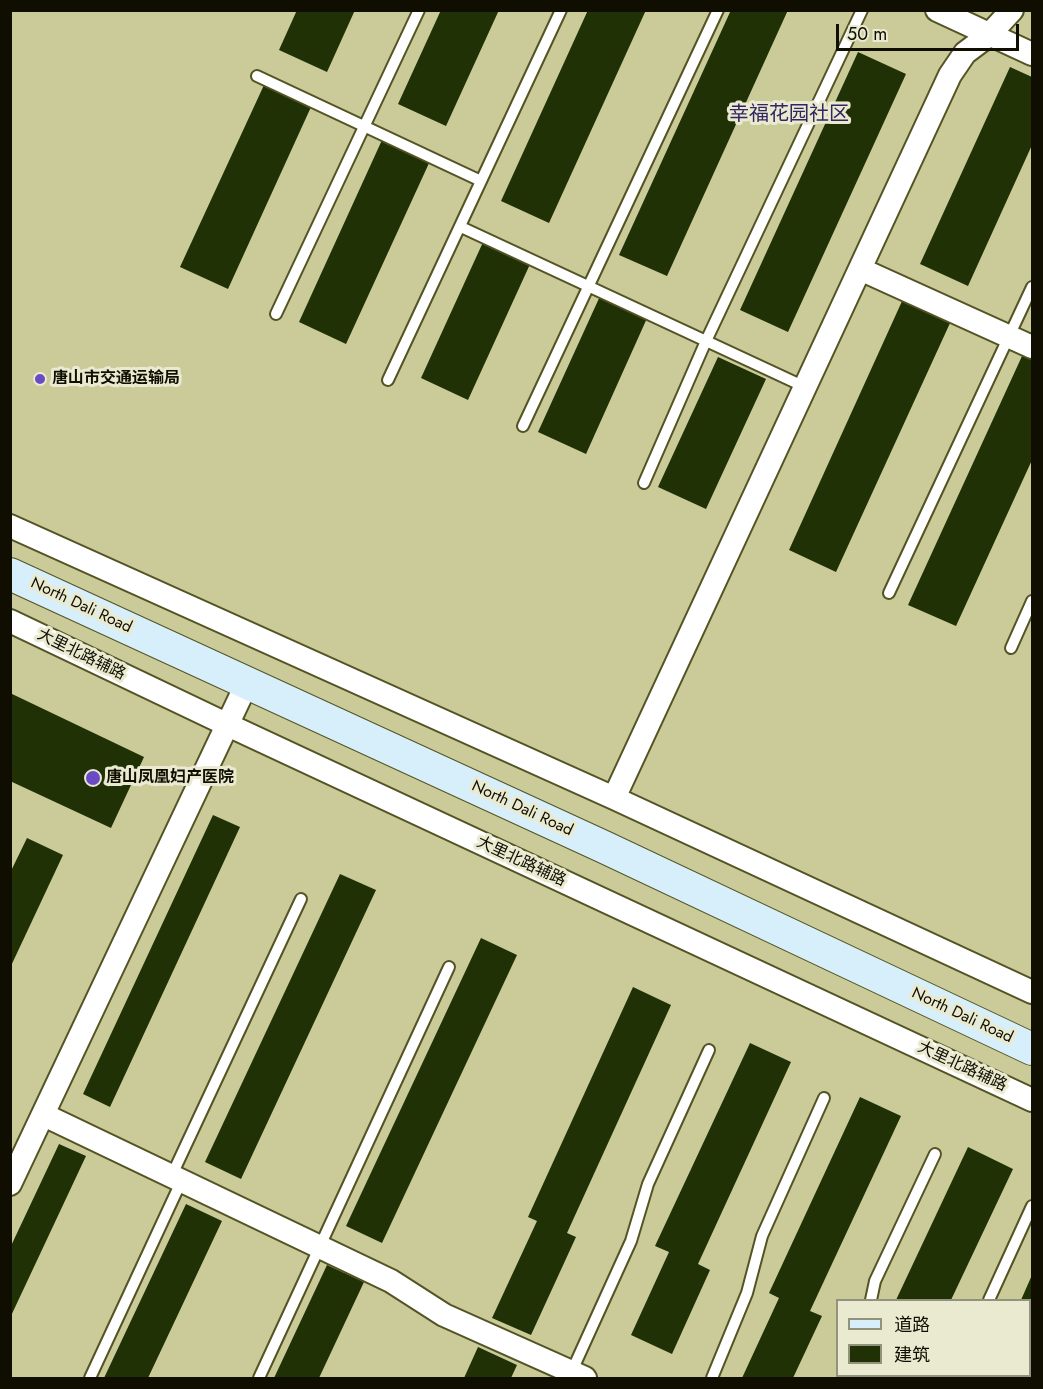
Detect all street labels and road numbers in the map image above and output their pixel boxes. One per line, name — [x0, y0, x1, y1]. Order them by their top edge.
street label: North Dali Road — [27, 574, 135, 638]
street label: 大里北路辅路 — [34, 625, 128, 685]
street label: North Dali Road — [468, 777, 576, 841]
street label: 大里北路辅路 — [473, 833, 569, 891]
street label: North Dali Road — [908, 984, 1016, 1048]
street label: 大里北路辅路 — [914, 1038, 1010, 1096]

